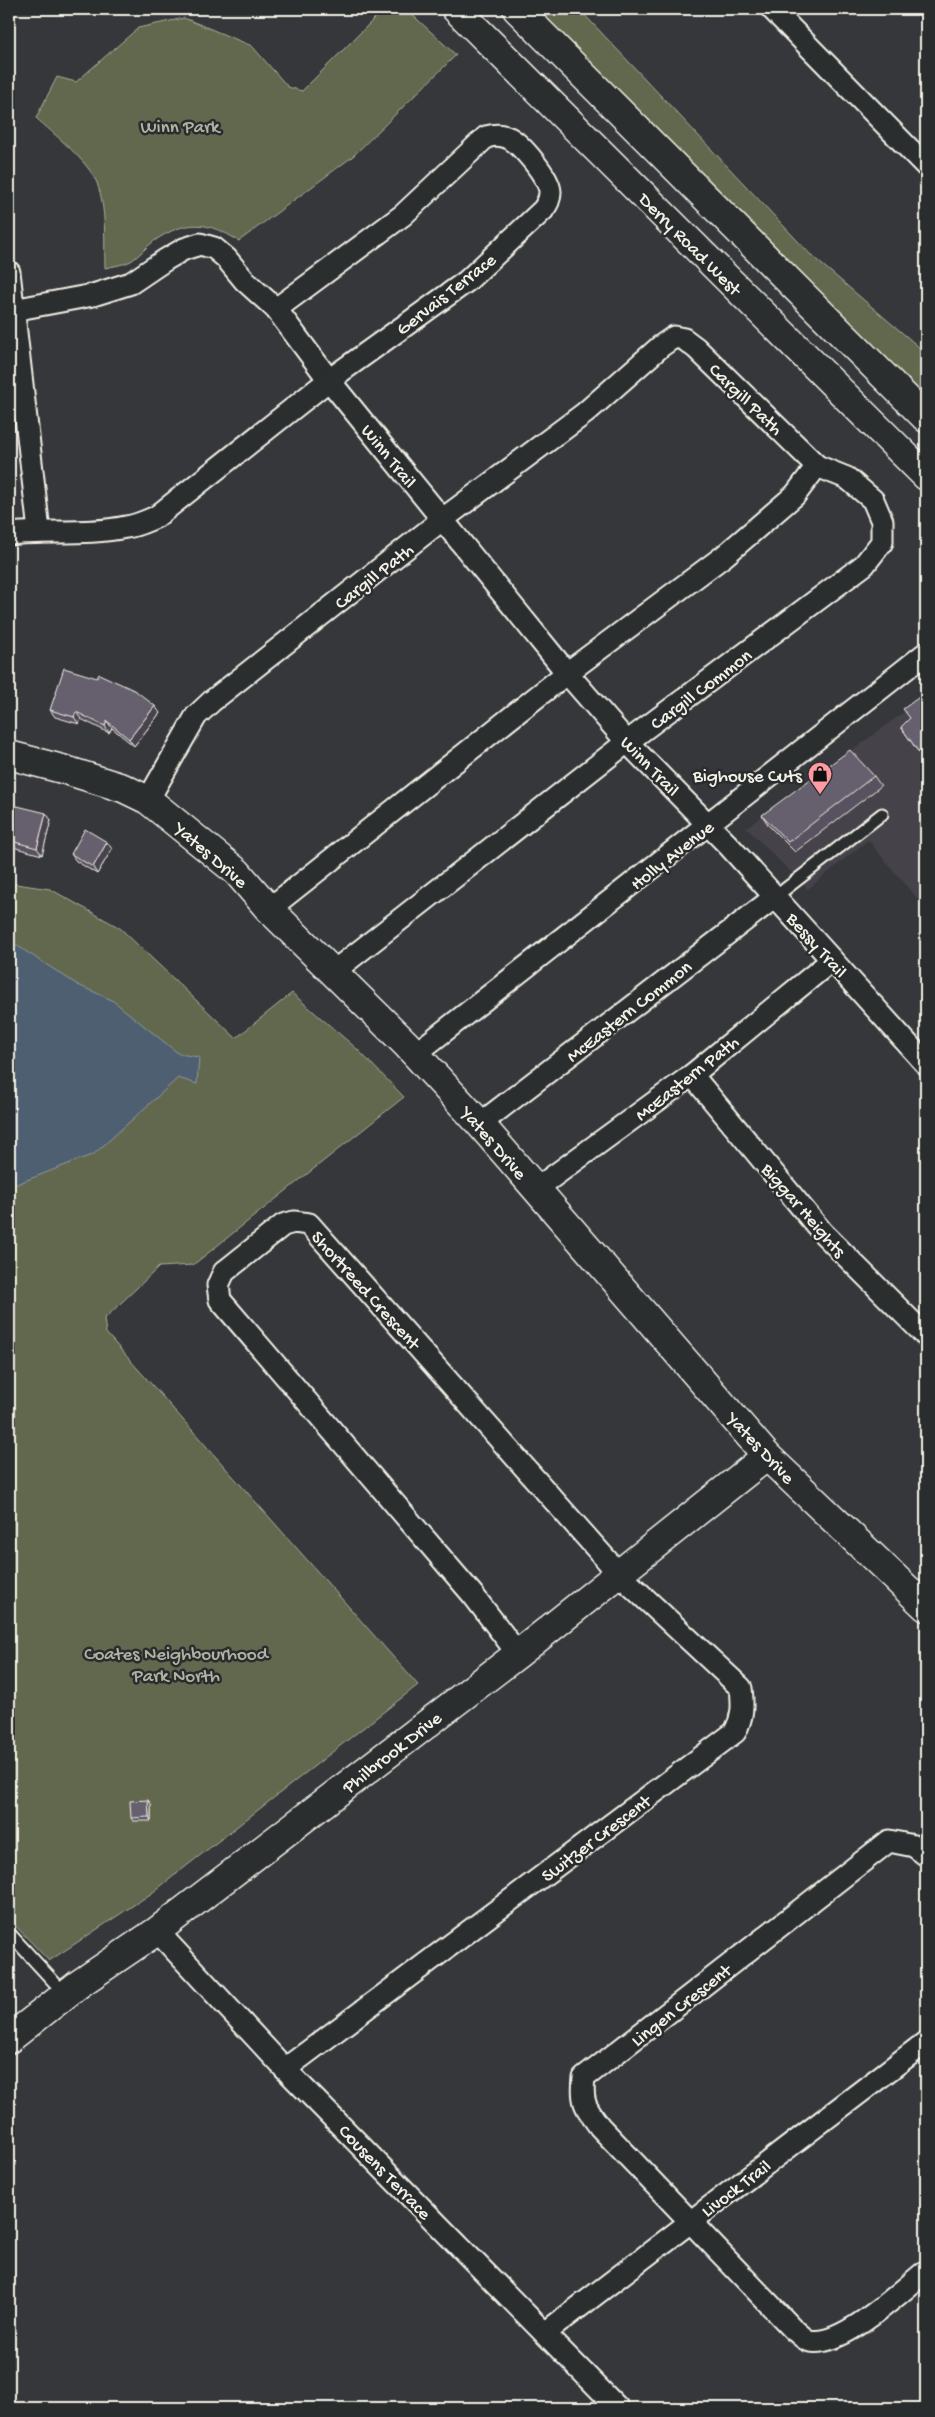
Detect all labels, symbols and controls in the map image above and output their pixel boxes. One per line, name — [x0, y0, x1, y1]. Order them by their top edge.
park label: Winn Park — [140, 117, 221, 140]
street label: Derry Road West — [631, 188, 746, 303]
street label: Gervais Terrace — [393, 250, 502, 342]
street label: Cargill Path — [703, 359, 787, 442]
street label: Winn Trail — [355, 421, 420, 494]
street label: Cargill Path — [331, 540, 419, 616]
street label: Cargill Common — [647, 645, 758, 737]
street label: Winn Trail — [614, 732, 683, 803]
shop icon: Bighouse Cuts — [807, 761, 833, 795]
place label: Bighouse Cuts — [692, 766, 803, 789]
street label: Yates Drive — [167, 817, 251, 895]
street label: Holly Avenue — [627, 817, 720, 897]
street label: Bessy Trail — [779, 908, 851, 984]
street label: McEastern Common — [563, 957, 697, 1069]
street label: McEastern Path — [631, 1032, 745, 1128]
street label: Yates Drive — [453, 1101, 531, 1186]
street label: Biggar Heights — [754, 1159, 850, 1264]
street label: Shortreed Crescent — [305, 1227, 425, 1357]
street label: Yates Drive — [719, 1407, 799, 1490]
park label: Coates Neighbourhood Park North — [84, 1644, 270, 1689]
street label: Philbrook Drive — [338, 1708, 448, 1800]
street label: Switzer Crescent — [538, 1790, 658, 1889]
street label: Lingen Crescent — [627, 1959, 739, 2053]
street label: Cousens Terrace — [332, 2121, 435, 2226]
street label: Livock Trail — [698, 2156, 777, 2224]

